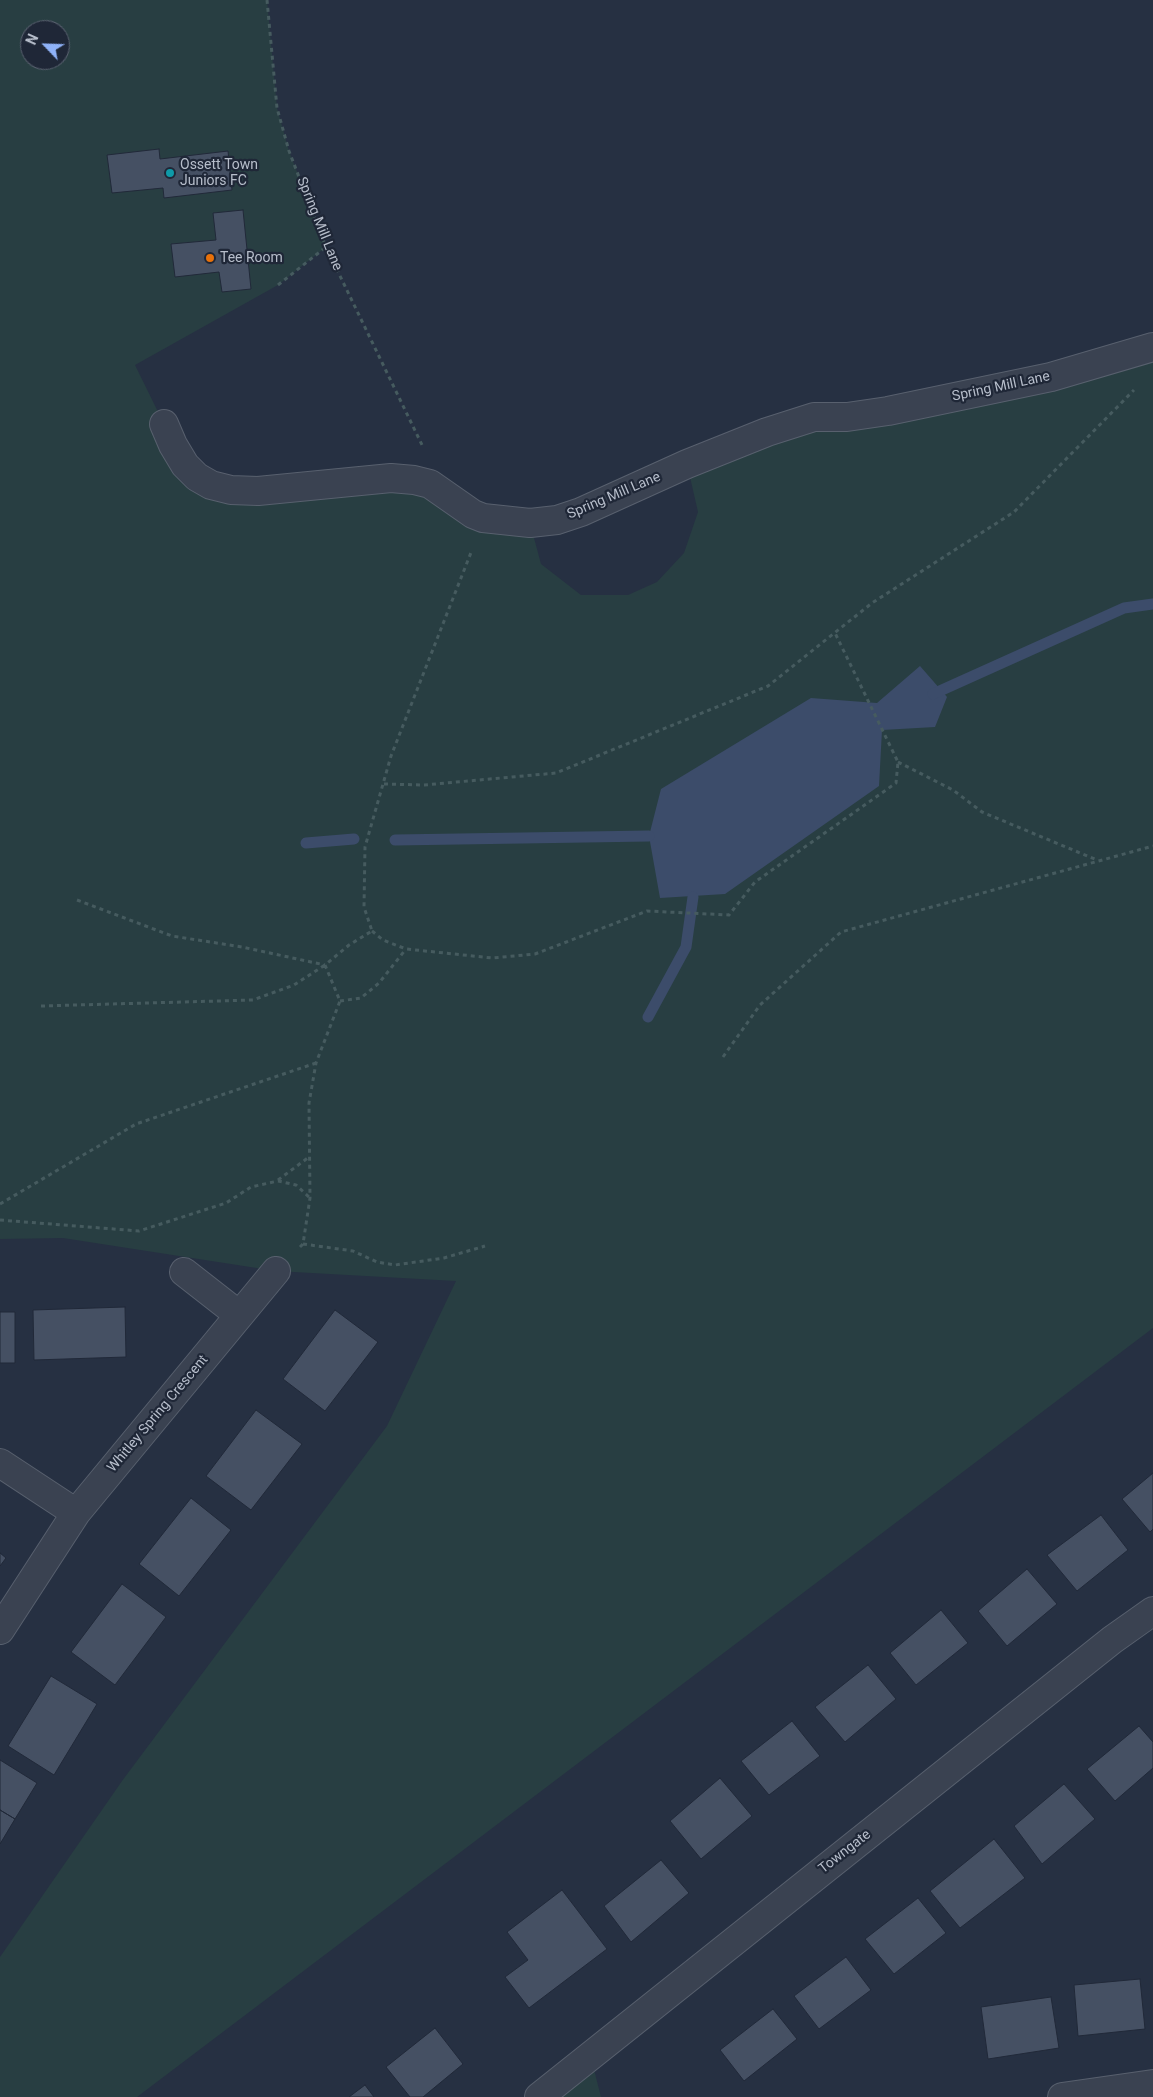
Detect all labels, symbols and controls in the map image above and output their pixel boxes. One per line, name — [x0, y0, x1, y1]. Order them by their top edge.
north arrow — [20, 20, 70, 70]
text: N — [23, 32, 42, 47]
place label: Ossett Town Juniors FC — [180, 157, 258, 190]
marker: Ossett Town Juniors FC — [164, 167, 176, 179]
street label: Spring Mill Lane — [293, 175, 345, 273]
place label: Tee Room — [220, 250, 283, 266]
marker: Tee Room — [204, 252, 216, 264]
street label: Spring Mill Lane — [951, 368, 1051, 406]
street label: Spring Mill Lane — [565, 469, 663, 523]
street label: Whitley Spring Crescent — [104, 1352, 212, 1476]
street label: Towngate — [816, 1826, 874, 1878]

